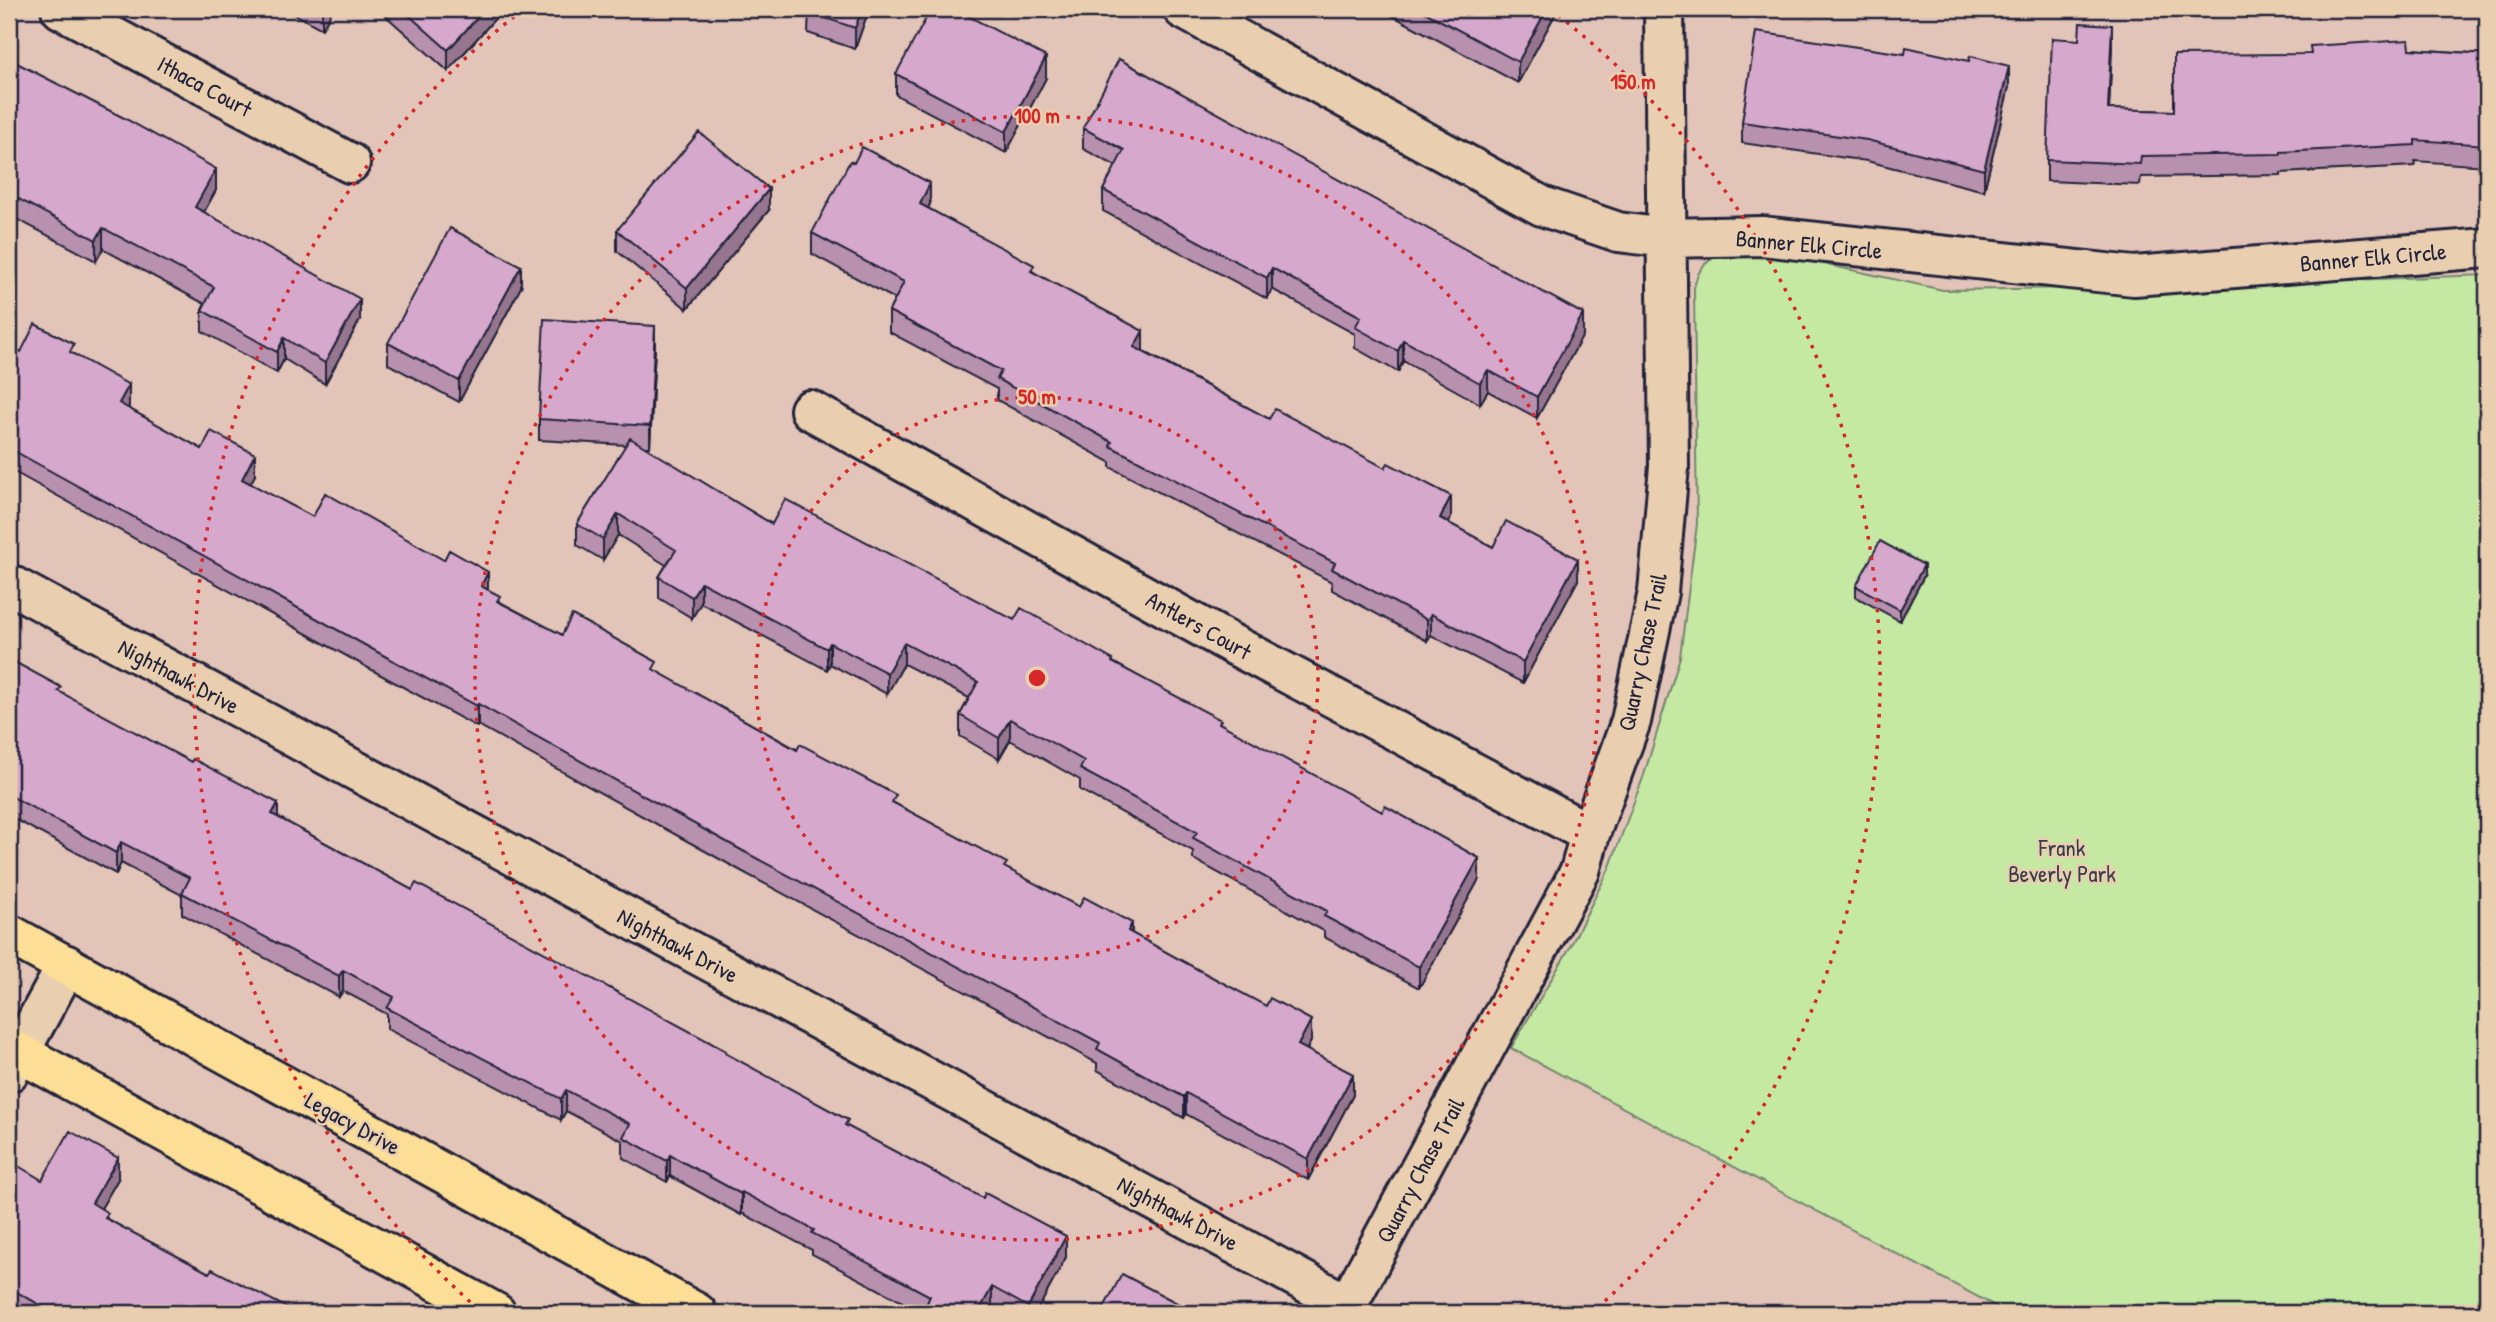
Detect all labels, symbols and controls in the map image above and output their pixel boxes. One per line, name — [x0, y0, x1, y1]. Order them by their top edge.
street label: Ithaca Court — [152, 48, 259, 124]
text: 150 m — [1610, 67, 1656, 96]
text: 100 m — [1014, 101, 1060, 130]
street label: Banner Elk Circle — [1735, 222, 1883, 266]
street label: Banner Elk Circle — [2299, 235, 2447, 279]
text: 50 m — [1018, 382, 1056, 411]
street label: Quarry Chase Trail — [1610, 569, 1674, 734]
street label: Antlers Court — [1141, 583, 1258, 667]
street label: Nighthawk Drive — [113, 631, 245, 721]
centre of rings — [1025, 666, 1049, 690]
park label: Frank Beverly Park — [2008, 832, 2116, 889]
street label: Nighthawk Drive — [612, 900, 744, 990]
street label: Legacy Drive — [300, 1084, 406, 1162]
street label: Quarry Chase Trail — [1369, 1091, 1472, 1248]
street label: Nighthawk Drive — [1112, 1168, 1244, 1258]

